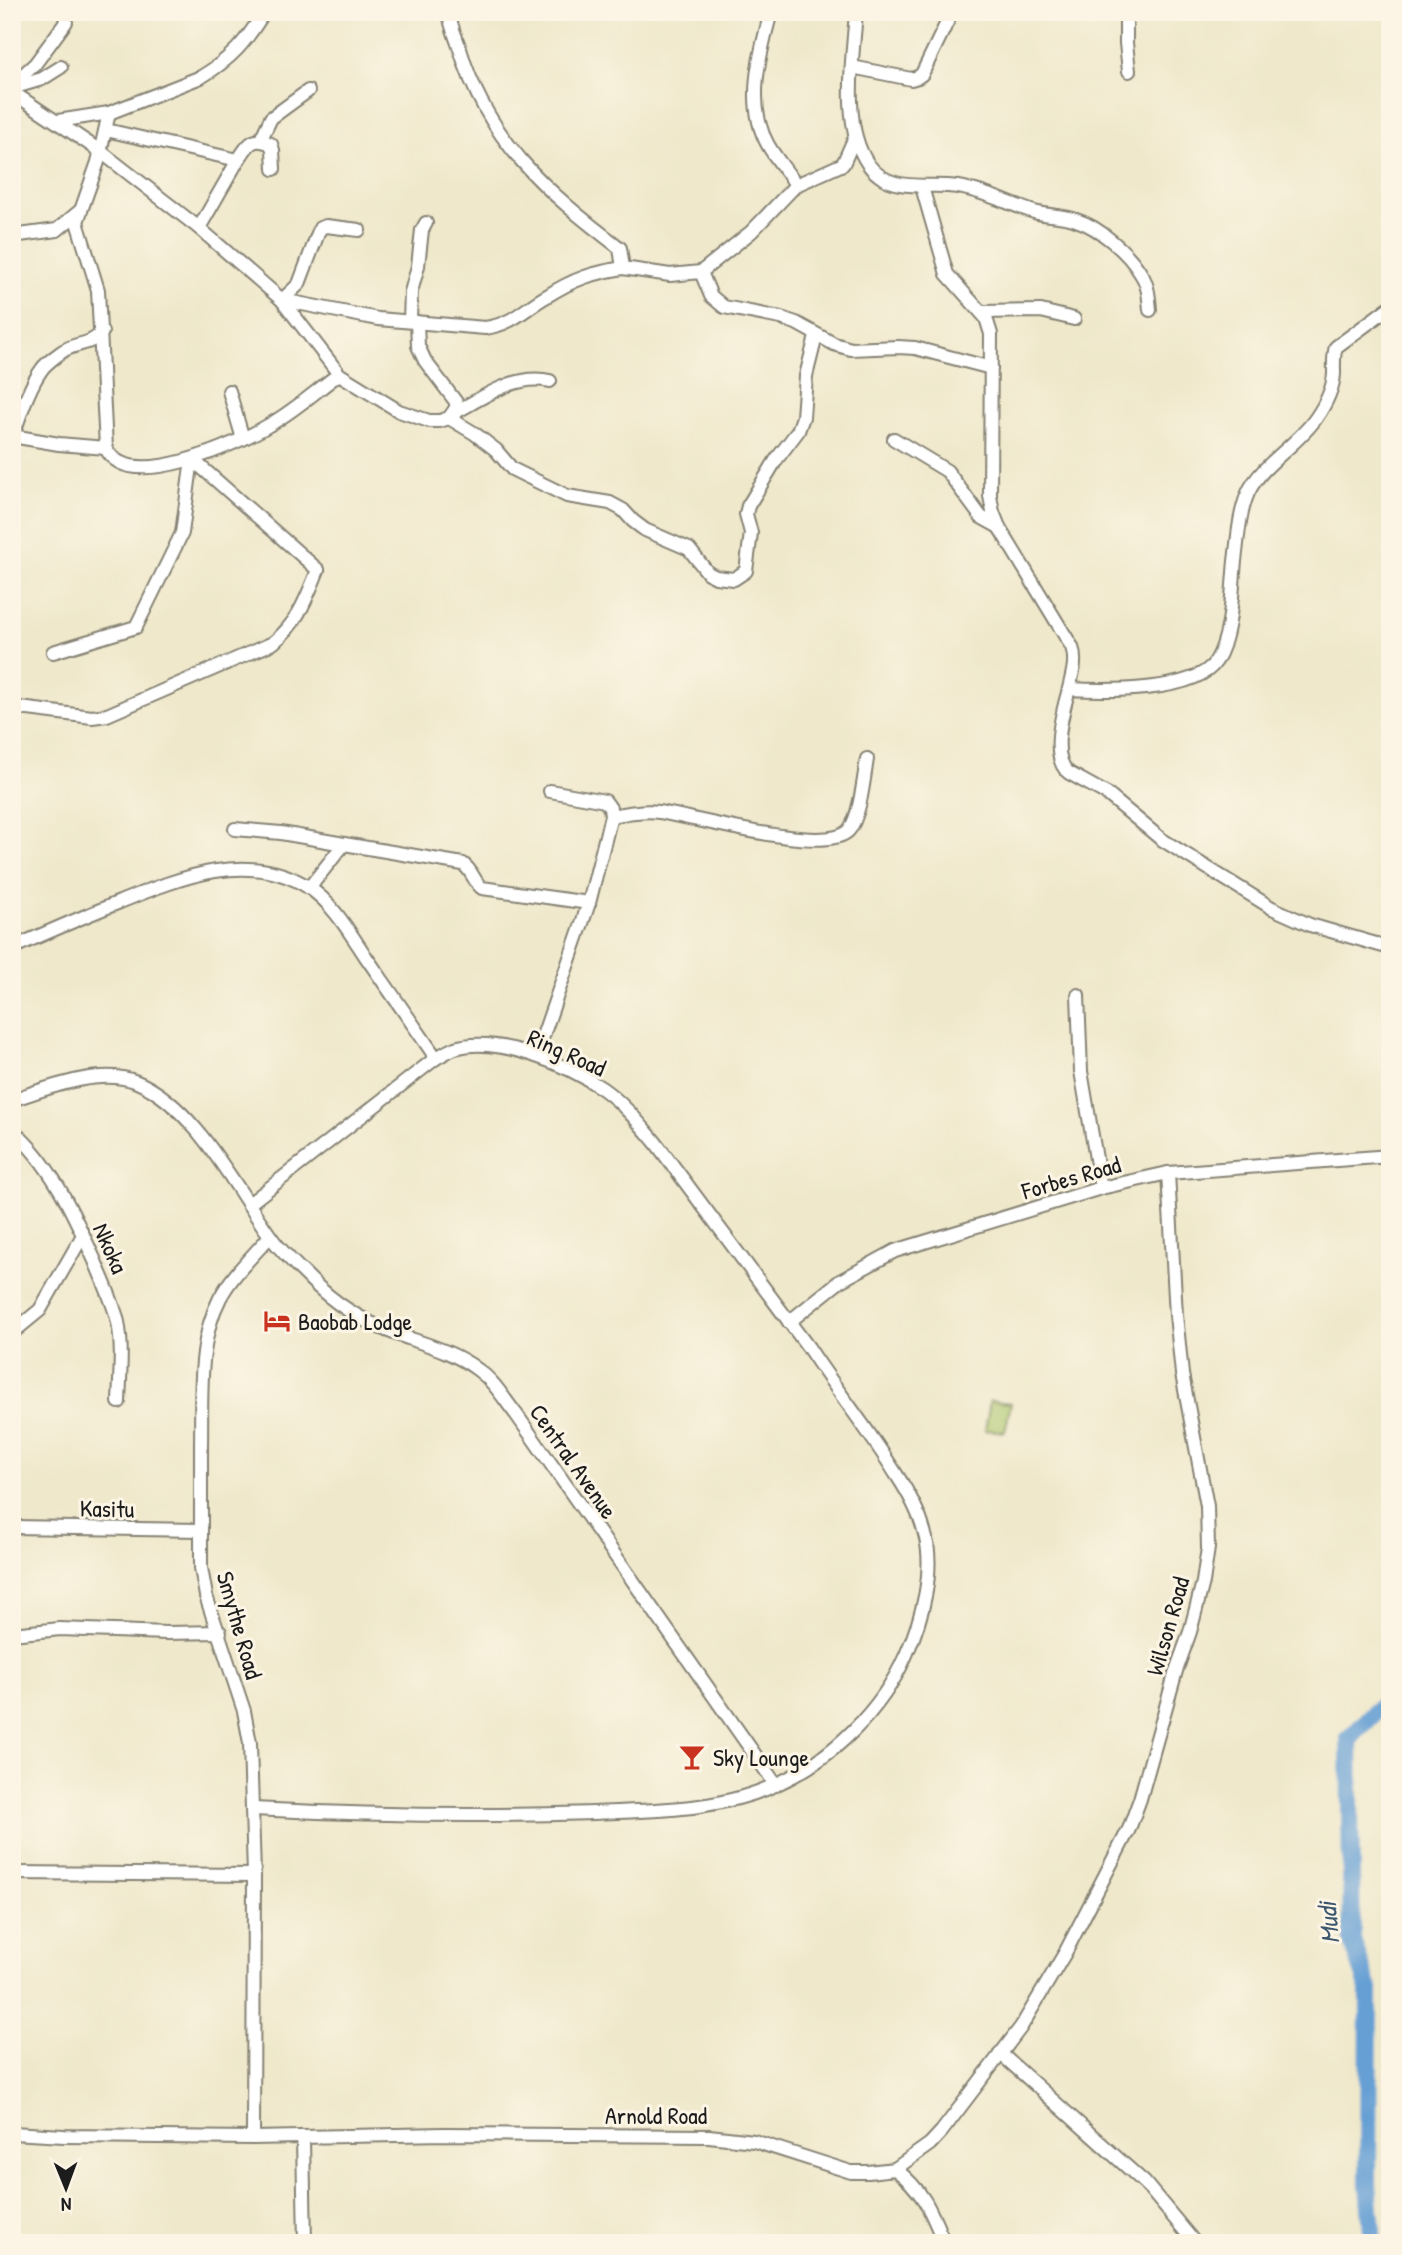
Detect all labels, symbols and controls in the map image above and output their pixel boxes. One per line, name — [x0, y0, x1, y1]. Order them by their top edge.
street label: Ring Road — [523, 1021, 611, 1083]
street label: Forbes Road — [1017, 1148, 1124, 1207]
street label: Nkoka — [86, 1218, 136, 1278]
place label: Baobab Lodge — [298, 1305, 413, 1337]
hotel icon: Baobab Lodge — [262, 1306, 292, 1336]
street label: Central Avenue — [523, 1397, 626, 1525]
street label: Kasitu — [80, 1492, 135, 1524]
street label: Smythe Road — [209, 1568, 271, 1682]
street label: Wilson Road — [1138, 1573, 1196, 1679]
place label: Sky Lounge — [713, 1741, 809, 1773]
bar icon: Sky Lounge — [677, 1742, 707, 1772]
water label: Mudi — [1309, 1898, 1347, 1945]
street label: Arnold Road — [605, 2099, 707, 2131]
north arrow — [32, 2154, 102, 2224]
text: N — [61, 2192, 72, 2218]

